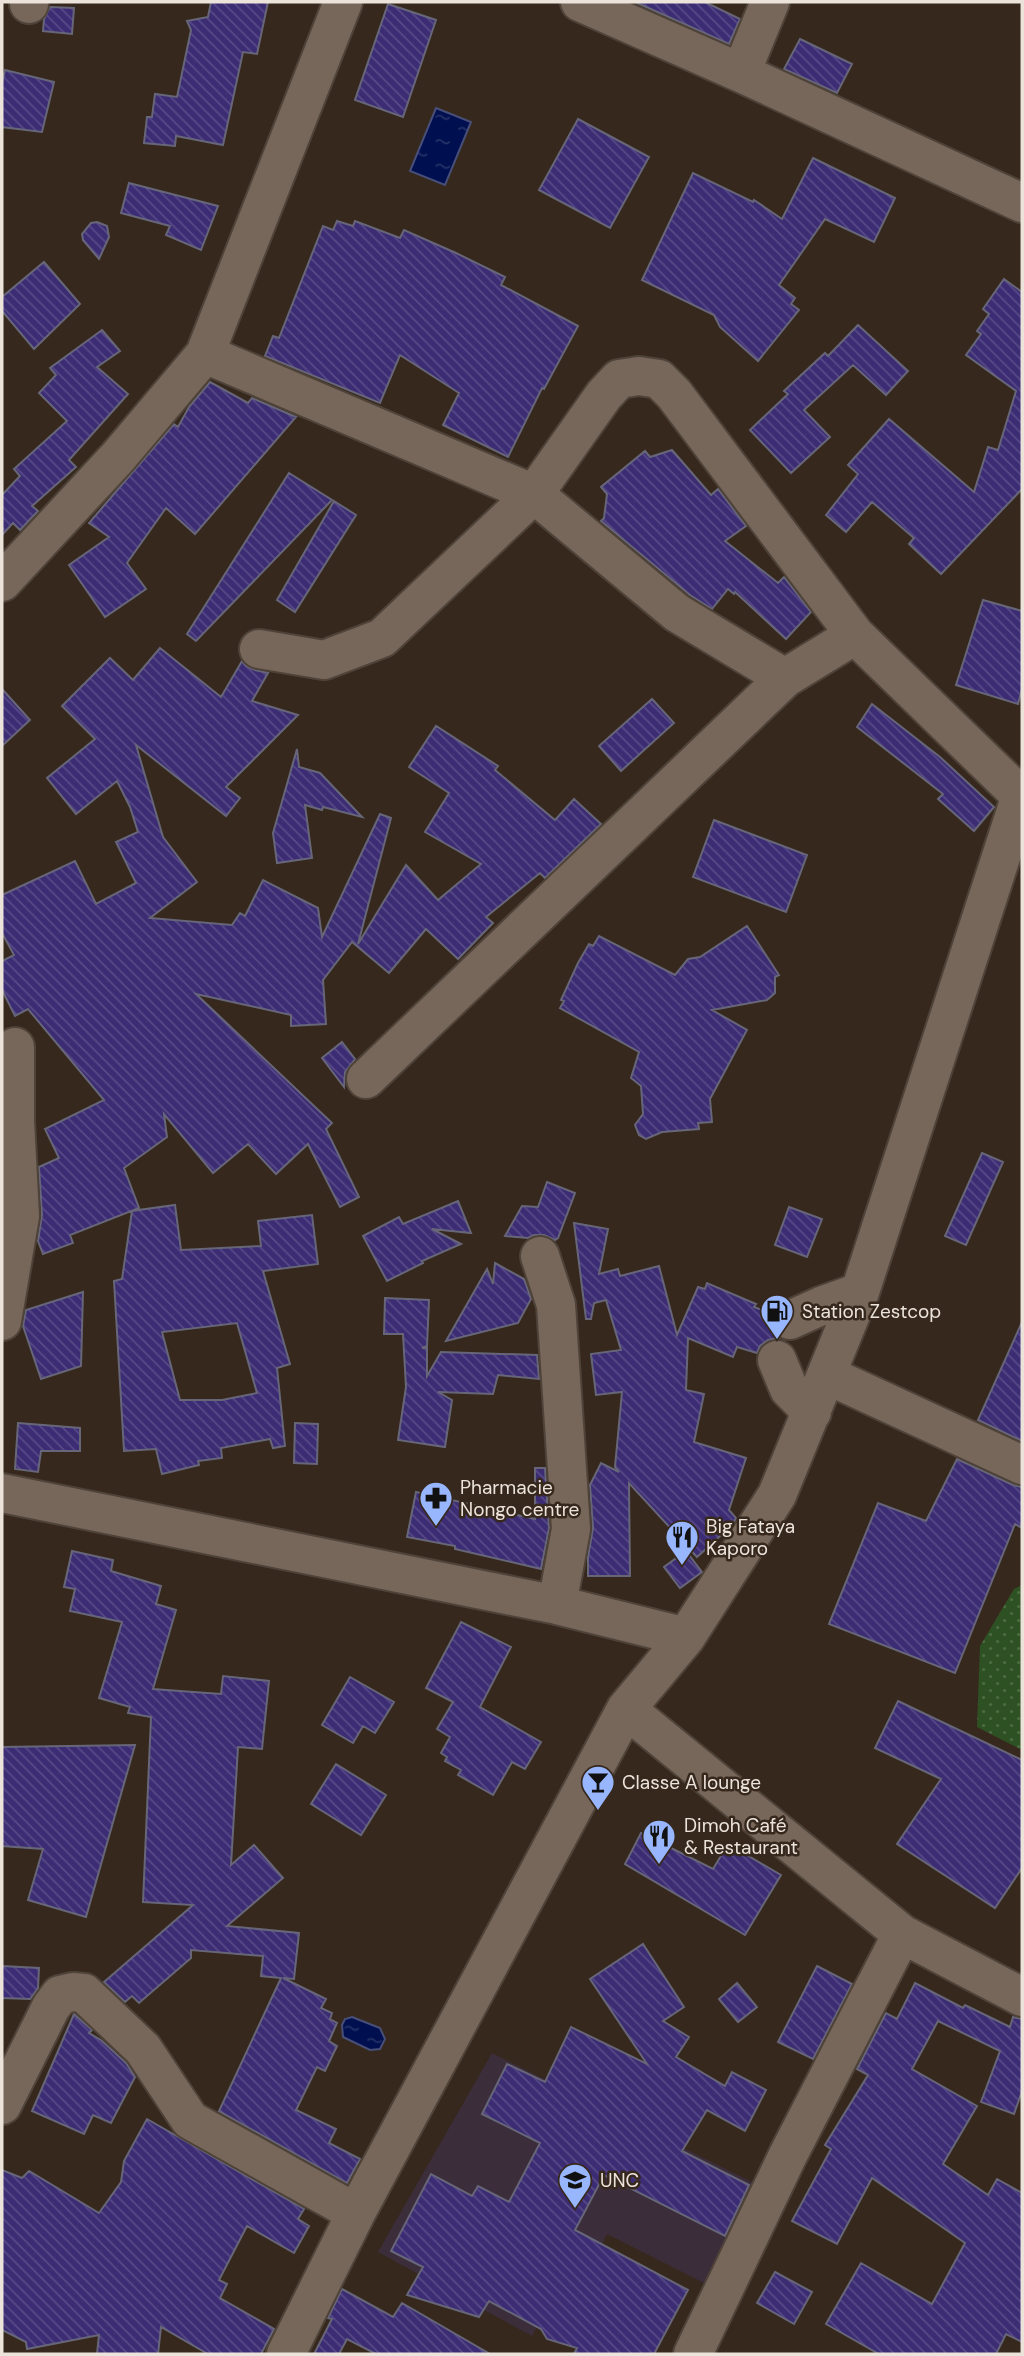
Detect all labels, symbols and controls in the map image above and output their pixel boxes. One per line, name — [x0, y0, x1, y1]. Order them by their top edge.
fuel station icon: Station Zestcop — [758, 1292, 796, 1341]
place label: Station Zestcop — [802, 1299, 941, 1324]
place label: Pharmacie Nongo centre — [460, 1475, 579, 1522]
pharmacy icon: Pharmacie Nongo centre — [417, 1479, 455, 1528]
place label: Big Fataya Kaporo — [706, 1514, 795, 1561]
restaurant icon: Big Fataya Kaporo — [663, 1518, 701, 1567]
bar icon: Classe A lounge — [579, 1763, 617, 1812]
place label: Classe A lounge — [622, 1770, 761, 1795]
place label: Dimoh Café & Restaurant — [684, 1813, 798, 1860]
restaurant icon: Dimoh Café & Restaurant — [640, 1817, 678, 1866]
school or university icon: UNC — [556, 2161, 594, 2210]
place label: UNC — [600, 2168, 639, 2193]

